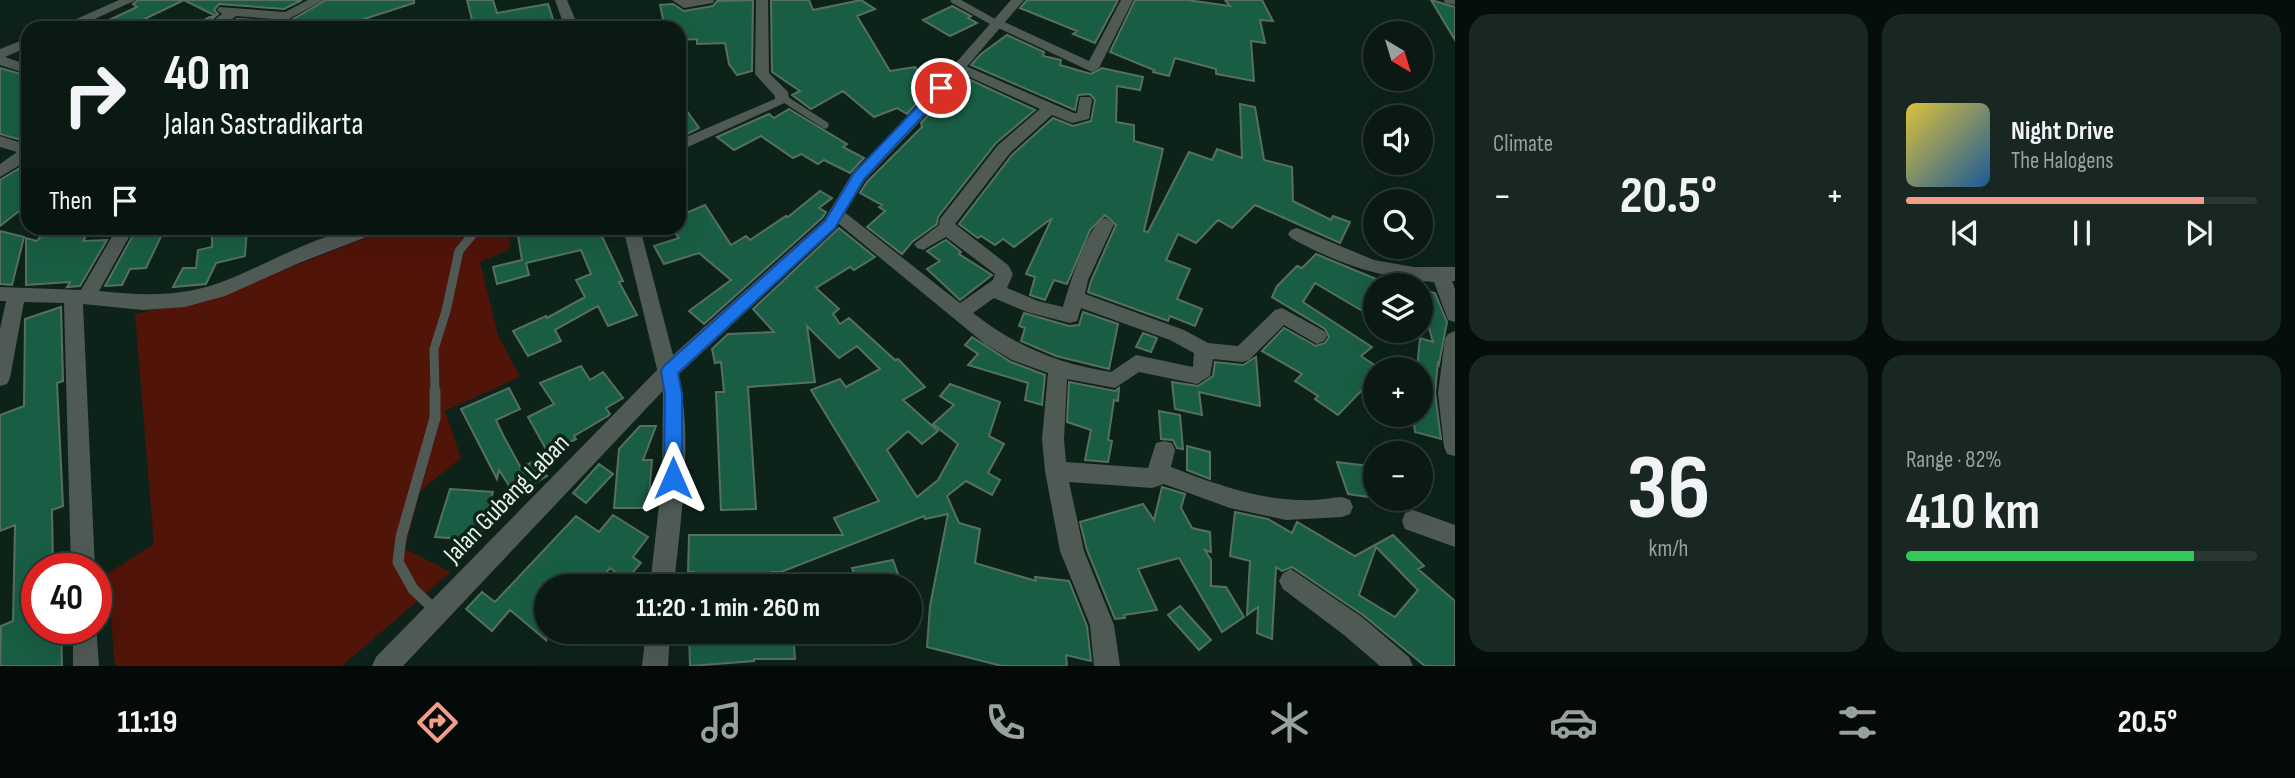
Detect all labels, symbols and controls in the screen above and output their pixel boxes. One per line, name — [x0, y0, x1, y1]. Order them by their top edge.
north arrow — [1363, 21, 1433, 91]
map controls — [1363, 21, 1433, 511]
text: 40 m — [164, 45, 250, 104]
icon: right — [49, 49, 140, 140]
pin — [911, 58, 971, 118]
icon: arrive — [922, 69, 960, 107]
text: Jalan Sastradikarta — [164, 105, 364, 144]
button: sound — [1363, 105, 1433, 175]
text: Night Drive — [2011, 116, 2114, 147]
text: Climate — [1493, 130, 1553, 158]
text: The Halogens — [2011, 147, 2114, 175]
text: 20.5° — [1620, 165, 1717, 228]
text: − — [1493, 174, 1512, 219]
text: + — [1825, 174, 1844, 219]
icon: arrive — [106, 182, 144, 220]
text: Then — [49, 186, 92, 217]
button: search — [1363, 189, 1433, 259]
icon: previous — [1946, 214, 1984, 252]
icon: pause — [2063, 214, 2101, 252]
icon: next — [2180, 214, 2218, 252]
button: layers — [1363, 273, 1433, 343]
button: + — [1363, 357, 1433, 427]
street label: Jalan Gubang Laban — [437, 428, 576, 571]
text: 36 — [1627, 435, 1710, 544]
position arrow — [636, 441, 710, 515]
button: − — [1363, 441, 1433, 511]
text: Range · 82% — [1906, 446, 2002, 474]
text: 410 km — [1906, 481, 2040, 544]
text: km/h — [1649, 535, 1688, 563]
speed limit sign: 40 — [21, 553, 112, 644]
text: 11:20 · 1 min · 260 m — [636, 593, 820, 624]
icon: directions — [413, 698, 462, 747]
icon: music — [697, 698, 746, 747]
icon: phone — [981, 698, 1030, 747]
icon: climate — [1265, 698, 1314, 747]
icon: car — [1549, 698, 1598, 747]
icon: filters — [1833, 698, 1882, 747]
text: 11:19 — [118, 703, 178, 742]
text: 20.5° — [2117, 703, 2177, 742]

